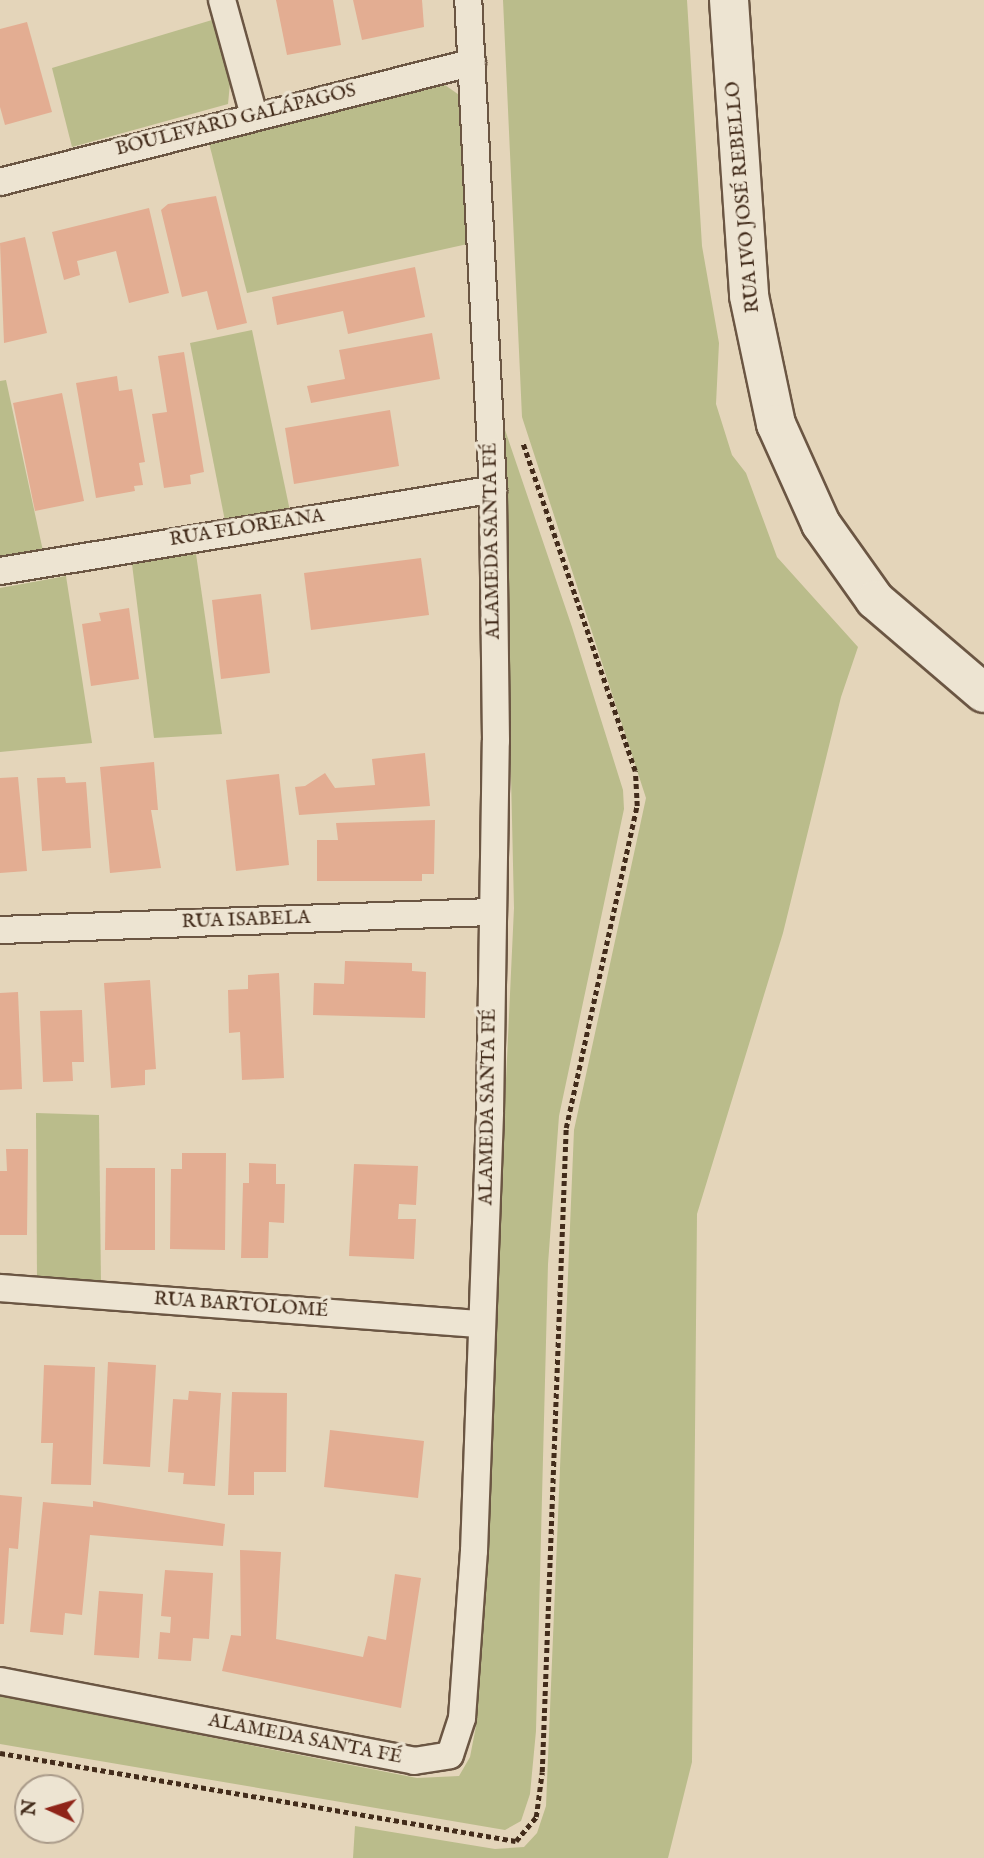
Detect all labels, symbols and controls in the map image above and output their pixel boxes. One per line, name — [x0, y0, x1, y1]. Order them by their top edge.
street label: BOULEVARD GALÁPAGOS — [114, 80, 358, 162]
street label: RUA IVO JOSÉ REBELLO — [723, 80, 765, 314]
street label: ALAMEDA SANTA FÉ — [480, 442, 506, 640]
street label: RUA FLOREANA — [168, 506, 326, 552]
street label: RUA ISABELA — [181, 907, 311, 935]
street label: ALAMEDA SANTA FÉ — [476, 1008, 502, 1206]
street label: RUA BARTOLOMÉ — [153, 1289, 329, 1323]
street label: ALAMEDA SANTA FÉ — [206, 1710, 404, 1770]
north arrow — [14, 1774, 84, 1844]
text: N — [18, 1799, 43, 1817]

